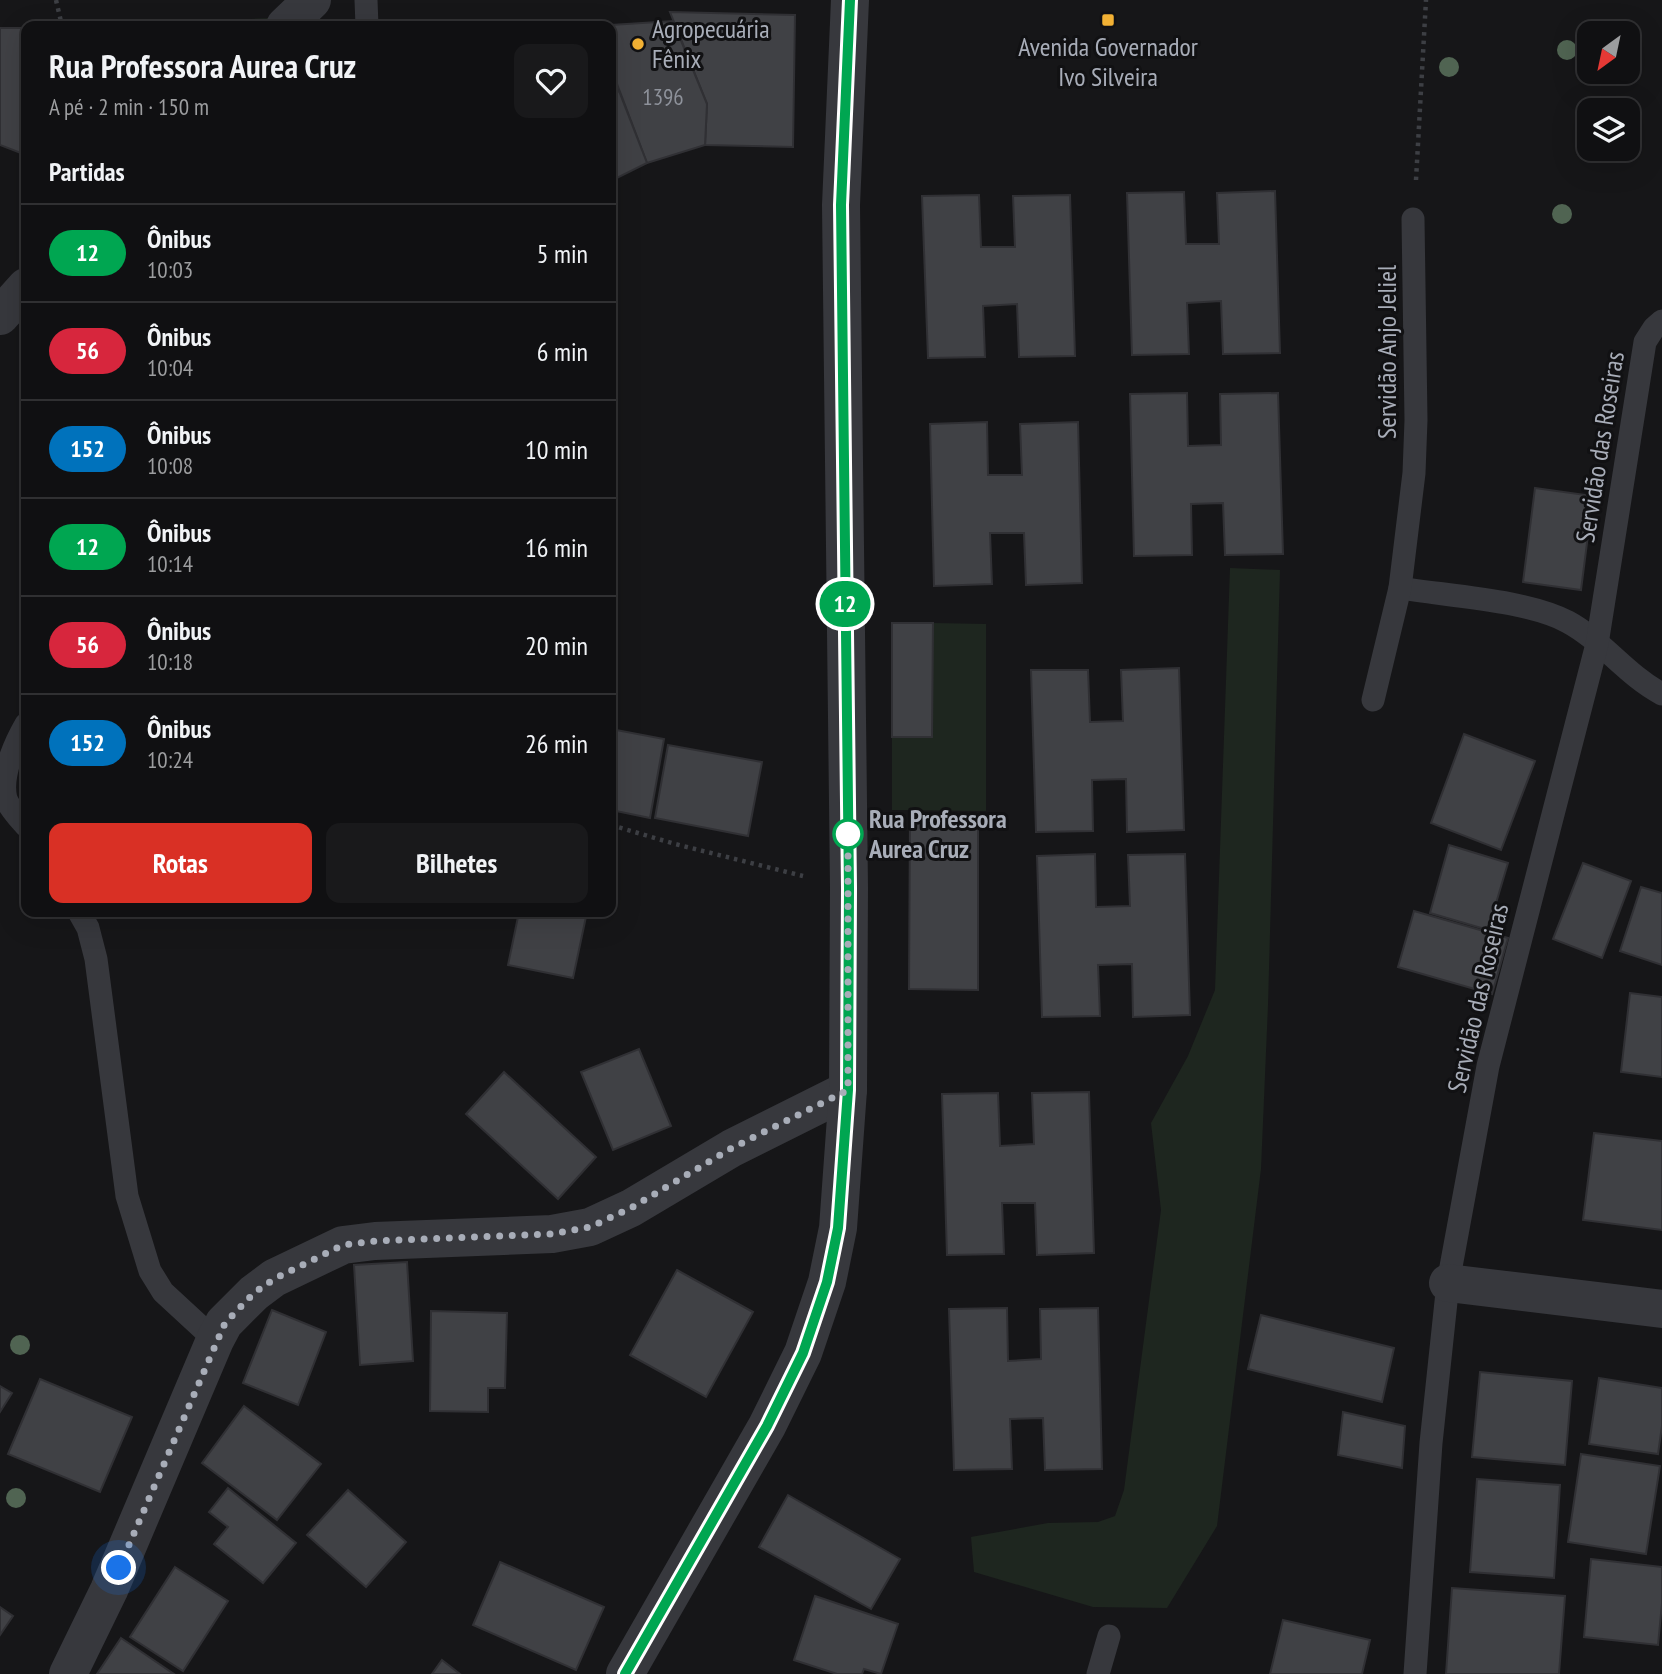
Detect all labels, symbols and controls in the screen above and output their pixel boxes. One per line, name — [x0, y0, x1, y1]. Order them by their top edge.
place label: Agropecuária Fênix — [652, 12, 770, 75]
marker: Avenida Governador Ivo Silveira — [1100, 12, 1116, 28]
north arrow — [1577, 21, 1640, 84]
map controls — [1577, 21, 1640, 161]
place label: Avenida Governador Ivo Silveira — [1018, 30, 1198, 93]
marker: Agropecuária Fênix — [630, 36, 646, 52]
text: Rua Professora Aurea Cruz — [49, 44, 356, 87]
button: heart — [514, 44, 588, 118]
house number: 1396 — [642, 82, 684, 111]
text: A pé · 2 min · 150 m — [49, 92, 209, 121]
button: layers — [1577, 98, 1640, 161]
text: Partidas — [49, 155, 125, 188]
text: Ônibus — [147, 222, 211, 255]
text: 12 — [76, 237, 99, 268]
text: 5 min — [537, 237, 588, 270]
text: 10:03 — [147, 255, 193, 284]
street label: Servidão Anjo Jeliel — [1370, 265, 1403, 439]
text: Ônibus — [147, 320, 211, 353]
text: 56 — [76, 335, 99, 366]
text: 6 min — [537, 335, 588, 368]
street label: Servidão das Roseiras — [1568, 349, 1631, 545]
text: 10:04 — [147, 353, 193, 382]
text: Ônibus — [147, 418, 211, 451]
text: 152 — [70, 433, 105, 464]
text: 10 min — [525, 433, 588, 466]
text: 10:08 — [147, 451, 193, 480]
text: Ônibus — [147, 516, 211, 549]
text: 12 — [76, 531, 99, 562]
text: 16 min — [525, 531, 588, 564]
text: 10:14 — [147, 549, 193, 578]
line badge: 12 — [814, 581, 876, 627]
text: 12 — [834, 588, 856, 619]
text: Ônibus — [147, 614, 211, 647]
text: 56 — [76, 629, 99, 660]
text: 20 min — [525, 629, 588, 662]
text: 10:18 — [147, 647, 193, 676]
text: Ônibus — [147, 712, 211, 745]
text: 152 — [70, 727, 105, 758]
text: 26 min — [525, 727, 588, 760]
text: 10:24 — [147, 745, 193, 774]
place label: Rua Professora Aurea Cruz — [868, 802, 1007, 865]
marker: Rua Professora Aurea Cruz — [833, 819, 863, 849]
button: Rotas — [49, 823, 312, 903]
button: Bilhetes — [326, 823, 588, 903]
street label: Servidão das Roseiras — [1440, 900, 1515, 1096]
your location — [101, 1550, 136, 1585]

